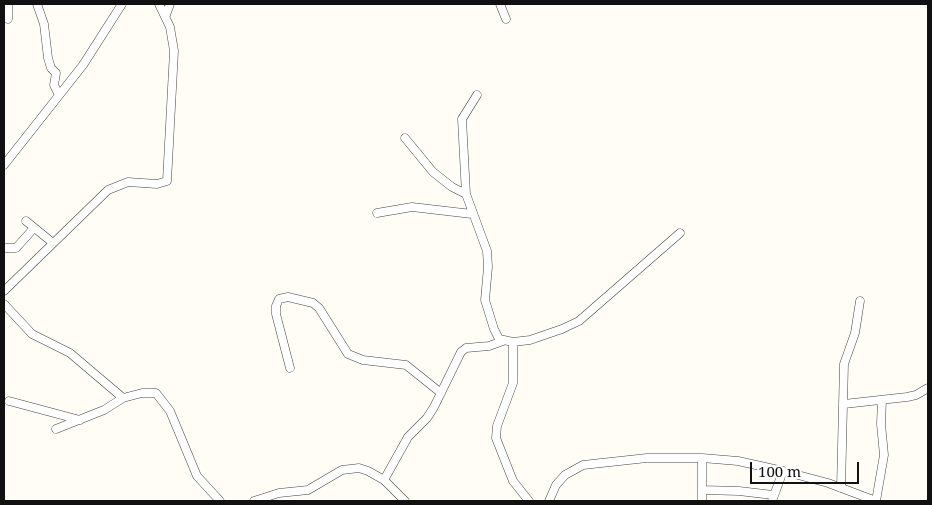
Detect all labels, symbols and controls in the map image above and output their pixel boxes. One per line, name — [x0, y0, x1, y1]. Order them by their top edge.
scale bar — [752, 452, 861, 484]
text: 100 m — [758, 461, 801, 481]

